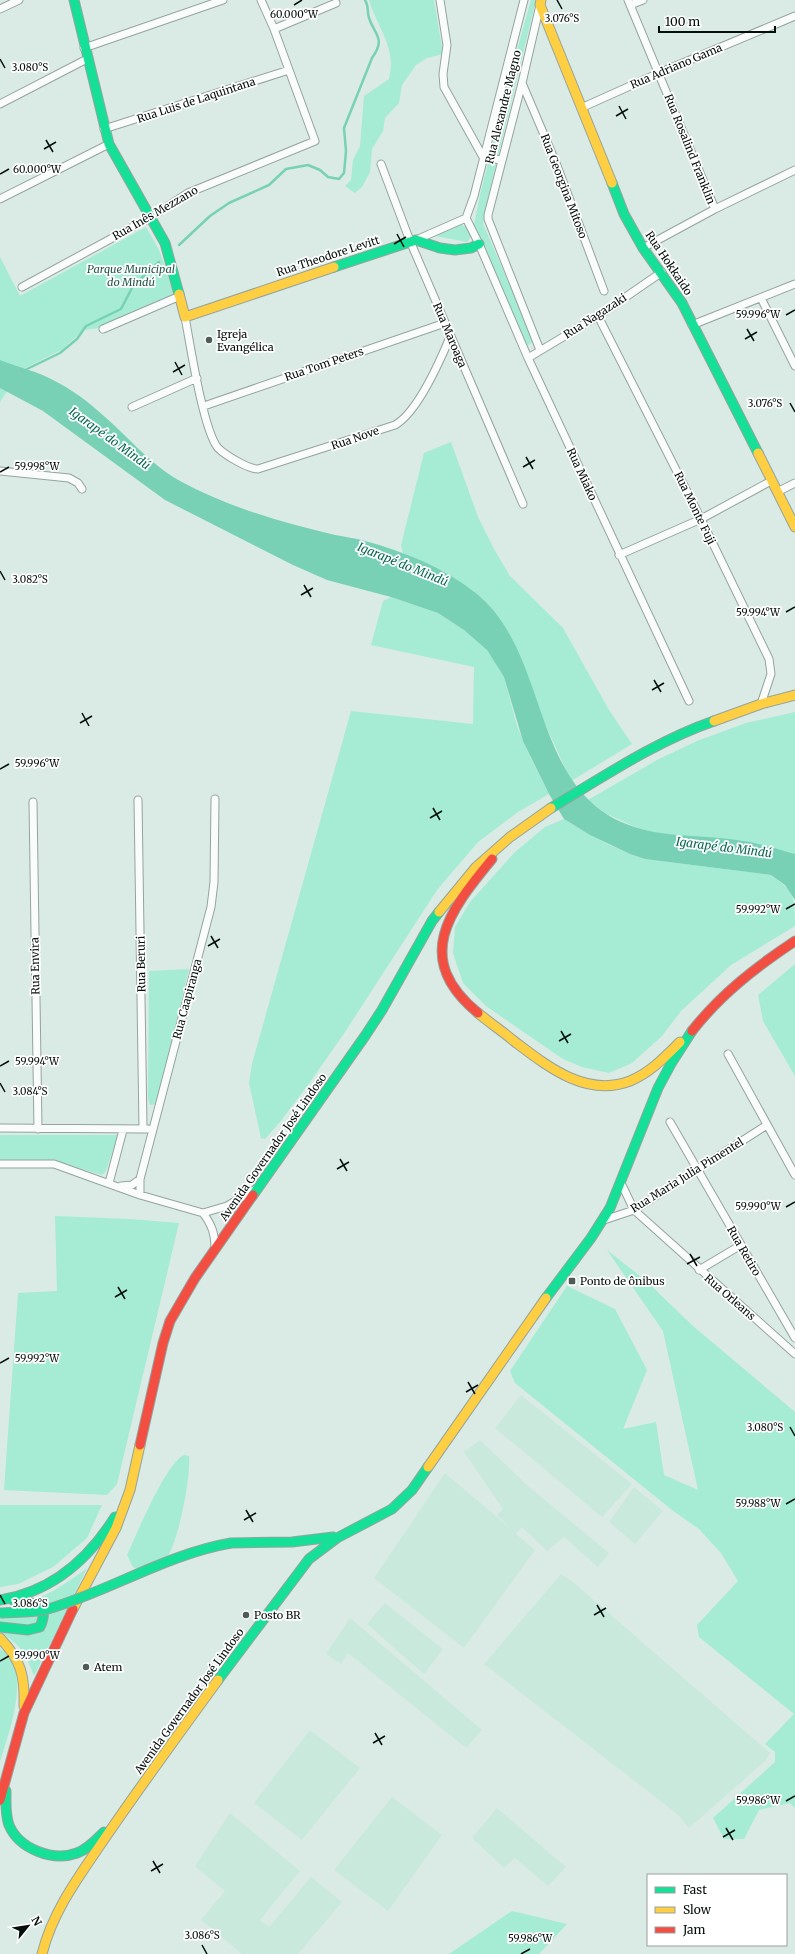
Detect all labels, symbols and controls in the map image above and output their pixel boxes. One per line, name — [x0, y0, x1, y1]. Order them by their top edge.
text: 60.000°W — [270, 8, 319, 21]
scale bar — [659, 8, 775, 34]
text: 3.076°S — [545, 12, 579, 25]
text: 100 m — [665, 14, 700, 29]
street label: Rua Adriano Gama — [628, 40, 724, 92]
street label: Rua Alexandre Magno — [482, 48, 524, 165]
text: 3.080°S — [12, 61, 48, 74]
street label: Rua Luis de Laquintana — [135, 74, 257, 126]
street label: Rua Rosalind Franklin — [661, 92, 719, 207]
street label: Rua Georgina Mitoso — [538, 132, 591, 241]
text: 60.000°W — [13, 163, 62, 176]
street label: Rua Inês Mezzano — [110, 183, 201, 243]
street label: Rua Hokkaido — [642, 228, 696, 298]
street label: Rua Theodore Levitt — [275, 232, 382, 279]
park label: Parque Municipal do Mindú — [87, 262, 175, 289]
street label: Rua Nagazaki — [561, 290, 630, 342]
street label: Rua Maroaga — [430, 300, 470, 370]
text: 59.996°W — [736, 308, 781, 321]
place label: Igreja Evangélica — [217, 327, 274, 354]
marker: Igreja Evangélica — [204, 335, 214, 345]
street label: Rua Tom Peters — [283, 344, 365, 384]
text: 3.076°S — [748, 397, 782, 410]
water label: Igarapé do Mindú — [67, 404, 153, 472]
street label: Rua Nove — [329, 423, 381, 453]
street label: Rua Miako — [564, 446, 600, 503]
text: 59.998°W — [15, 460, 60, 473]
street label: Rua Monte Fuji — [671, 469, 719, 547]
water label: Igarapé do Mindú — [355, 539, 451, 589]
text: 3.082°S — [12, 573, 48, 586]
text: 59.994°W — [736, 606, 781, 619]
text: 59.996°W — [15, 757, 60, 770]
water label: Igarapé do Mindú — [675, 834, 773, 860]
text: 59.992°W — [736, 903, 781, 916]
street label: Rua Beruri — [133, 935, 148, 992]
street label: Rua Envira — [27, 937, 43, 995]
street label: Rua Caapiranga — [170, 957, 204, 1041]
text: 59.994°W — [15, 1055, 60, 1068]
street label: Avenida Governador José Lindoso — [216, 1070, 330, 1224]
text: 3.084°S — [13, 1085, 48, 1098]
street label: Rua Maria Julia Pimentel — [628, 1134, 746, 1215]
text: 59.990°W — [735, 1200, 782, 1213]
street label: Rua Retiro — [724, 1224, 764, 1279]
street label: Rua Orleans — [702, 1271, 758, 1323]
place label: Ponto de ônibus — [580, 1274, 665, 1288]
marker: Ponto de ônibus — [567, 1276, 577, 1286]
text: 59.992°W — [15, 1352, 60, 1365]
text: 3.080°S — [747, 1421, 783, 1434]
text: 59.988°W — [736, 1497, 781, 1510]
text: 3.086°S — [12, 1597, 48, 1610]
place label: Posto BR — [254, 1608, 301, 1622]
marker: Posto BR — [241, 1610, 251, 1620]
street label: Avenida Governador José Lindoso — [131, 1625, 247, 1777]
text: 59.990°W — [14, 1649, 61, 1662]
place label: Atem — [93, 1660, 122, 1674]
marker: Atem — [81, 1662, 91, 1672]
text: 59.986°W — [736, 1794, 781, 1807]
legend — [647, 1874, 787, 1946]
text: Fast — [683, 1882, 707, 1897]
text: Slow — [683, 1902, 712, 1917]
north arrow — [8, 1906, 48, 1946]
text: N — [28, 1914, 45, 1929]
text: Jam — [682, 1922, 706, 1937]
text: 3.086°S — [184, 1929, 220, 1942]
text: 59.986°W — [508, 1932, 553, 1945]

